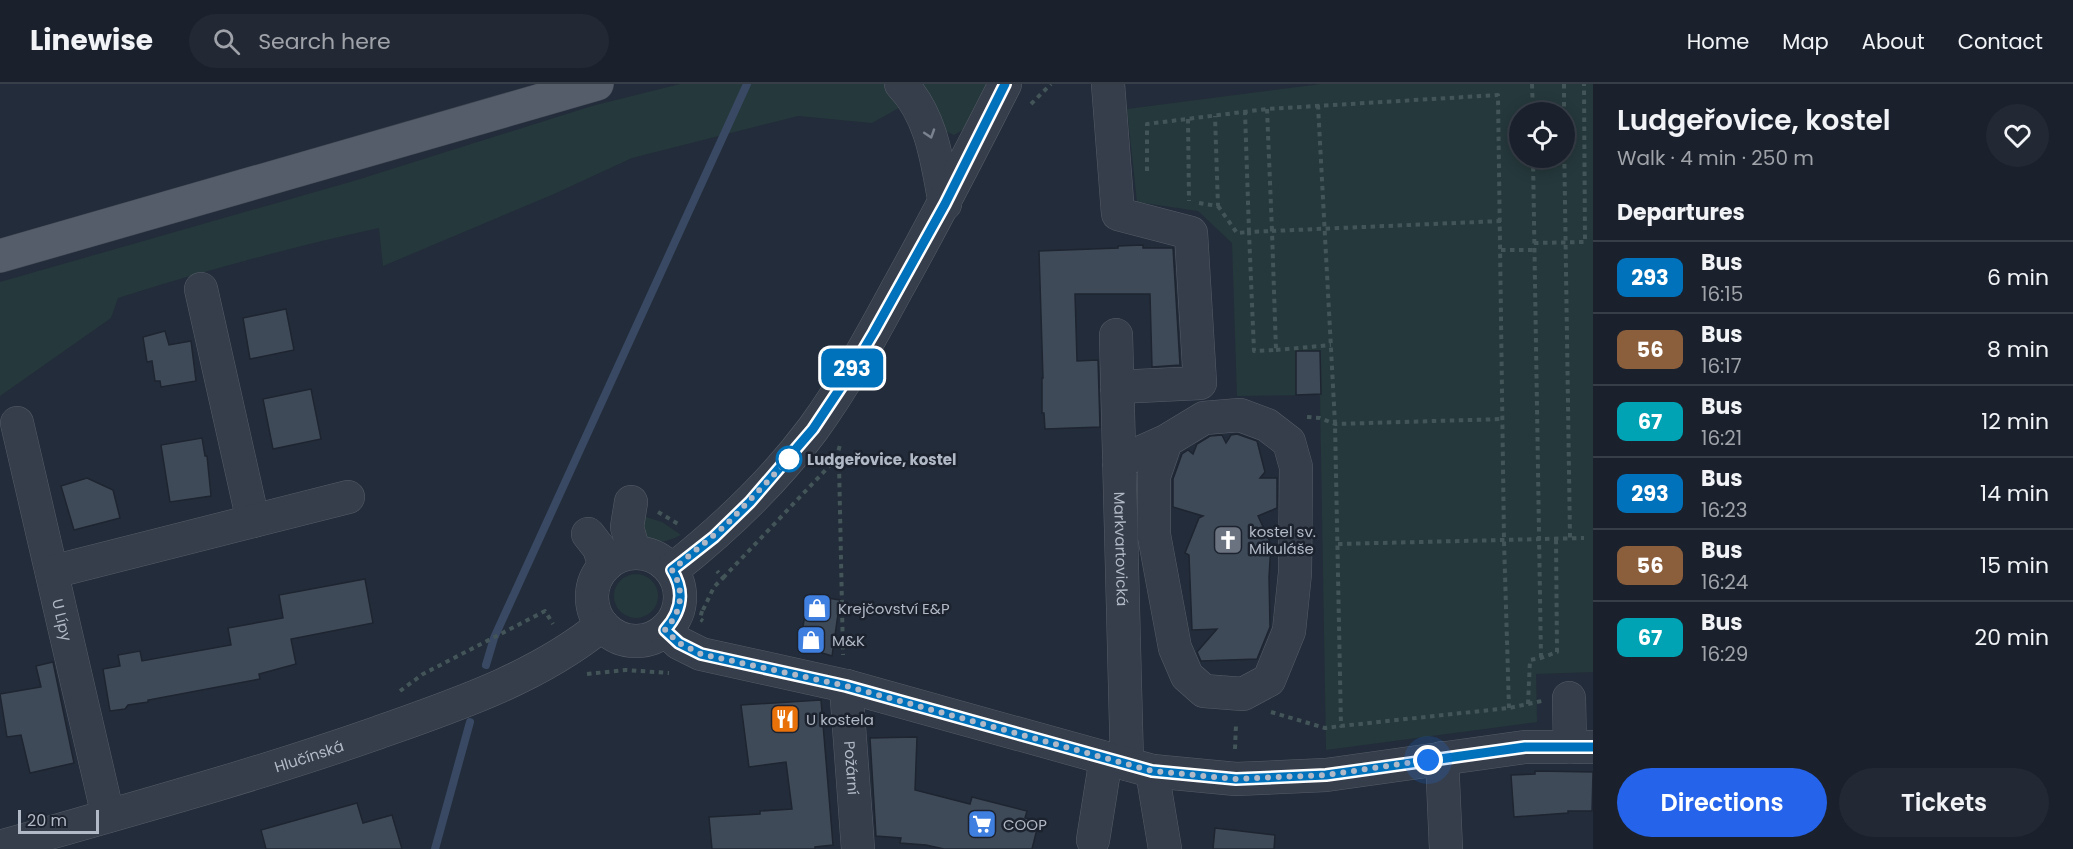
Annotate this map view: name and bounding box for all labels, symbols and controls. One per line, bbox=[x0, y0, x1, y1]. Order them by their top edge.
search box bbox=[189, 14, 609, 68]
text: Linewise bbox=[30, 21, 153, 60]
icon: search bbox=[210, 25, 243, 58]
text: Search here bbox=[258, 26, 391, 57]
text: Home bbox=[1687, 27, 1749, 56]
text: Map bbox=[1782, 27, 1829, 56]
text: About bbox=[1862, 27, 1925, 56]
text: Contact bbox=[1958, 27, 2043, 56]
text: Ludgeřovice, kostel bbox=[1617, 101, 1891, 140]
map controls bbox=[1509, 102, 1575, 168]
button: locate bbox=[1509, 102, 1575, 168]
button: heart bbox=[1986, 104, 2049, 167]
one-way arrow bbox=[923, 128, 935, 139]
text: Walk · 4 min · 250 m bbox=[1617, 144, 1814, 172]
text: Departures bbox=[1617, 197, 1745, 228]
text: Bus bbox=[1701, 247, 1743, 278]
text: 6 min bbox=[1987, 262, 2049, 293]
text: 293 bbox=[1631, 263, 1669, 292]
text: 16:15 bbox=[1701, 280, 1743, 308]
text: Bus bbox=[1701, 319, 1743, 350]
text: 8 min bbox=[1987, 334, 2049, 365]
text: 56 bbox=[1636, 335, 1664, 364]
line badge: 293 bbox=[818, 348, 886, 388]
text: 16:17 bbox=[1701, 352, 1742, 380]
text: 293 bbox=[833, 354, 871, 383]
text: Bus bbox=[1701, 391, 1743, 422]
text: 12 min bbox=[1981, 406, 2049, 437]
text: 67 bbox=[1638, 407, 1662, 436]
text: 16:21 bbox=[1701, 424, 1742, 452]
marker: Ludgeřovice, kostel bbox=[776, 446, 802, 472]
place label: Ludgeřovice, kostel bbox=[807, 449, 956, 470]
text: Bus bbox=[1701, 463, 1743, 494]
text: 14 min bbox=[1980, 478, 2049, 509]
text: 293 bbox=[1631, 479, 1669, 508]
street label: Markvartovická bbox=[1110, 491, 1133, 607]
text: 16:23 bbox=[1701, 496, 1748, 524]
place label: kostel sv. Mikuláše bbox=[1249, 521, 1316, 559]
church icon: kostel sv. Mikuláše bbox=[1212, 524, 1244, 556]
text: Bus bbox=[1701, 535, 1743, 566]
text: 15 min bbox=[1980, 550, 2049, 581]
text: 56 bbox=[1636, 551, 1664, 580]
text: 16:24 bbox=[1701, 568, 1748, 596]
shop icon: Krejčovství E&P bbox=[801, 592, 833, 624]
street label: U Lípy bbox=[47, 597, 78, 644]
place label: Krejčovství E&P bbox=[838, 598, 950, 619]
text: Bus bbox=[1701, 607, 1743, 638]
text: 20 min bbox=[1975, 622, 2049, 653]
text: 67 bbox=[1638, 623, 1662, 652]
shop icon: M&K bbox=[795, 624, 827, 656]
place label: M&K bbox=[832, 630, 865, 651]
text: 16:29 bbox=[1701, 640, 1748, 668]
restaurant icon: U kostela bbox=[769, 703, 801, 735]
place label: U kostela bbox=[806, 709, 874, 730]
street label: Hlučínská bbox=[271, 735, 346, 777]
street label: Požární bbox=[840, 740, 865, 796]
your location bbox=[1413, 745, 1443, 775]
button: Directions bbox=[1617, 768, 1827, 837]
button: Tickets bbox=[1839, 768, 2049, 837]
scale bar bbox=[18, 807, 99, 834]
supermarket icon: COOP bbox=[966, 808, 998, 840]
text: 20 m bbox=[27, 809, 67, 832]
place label: COOP bbox=[1003, 814, 1047, 835]

